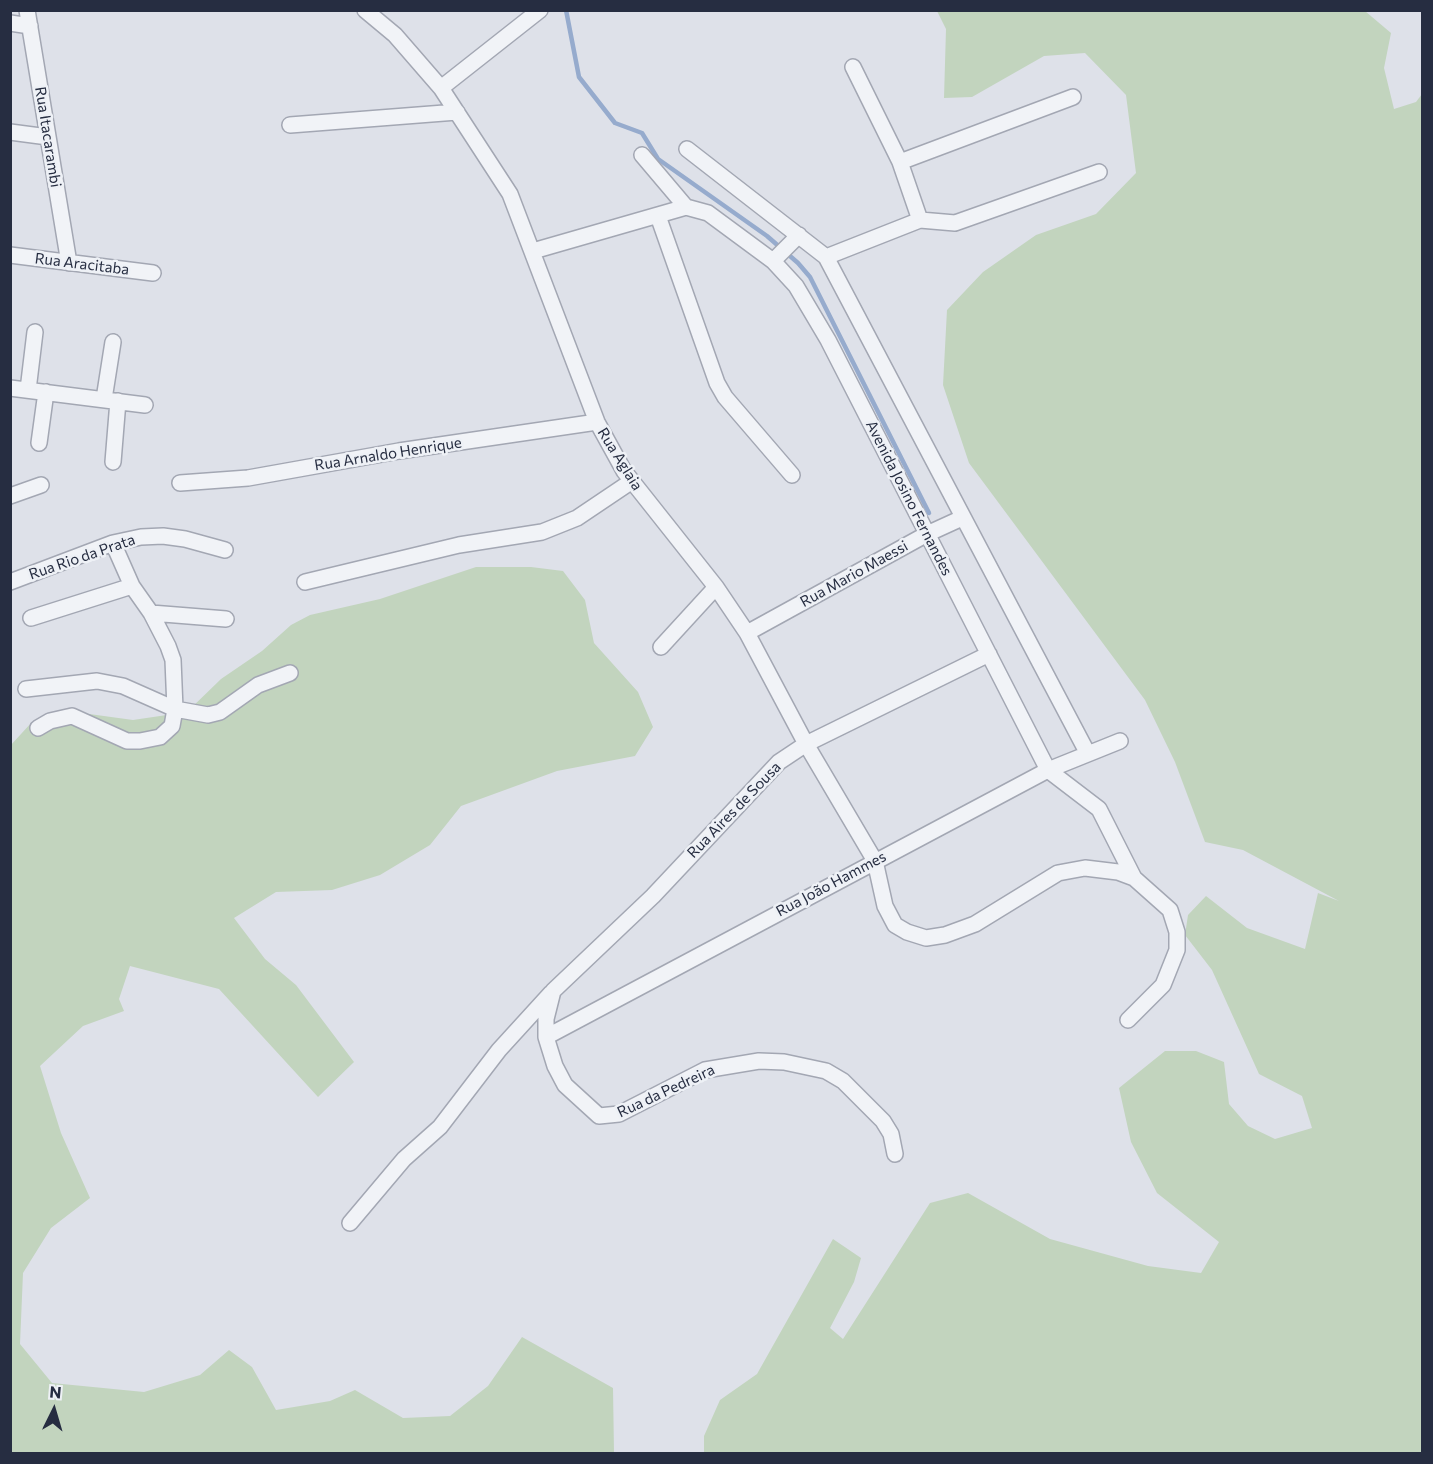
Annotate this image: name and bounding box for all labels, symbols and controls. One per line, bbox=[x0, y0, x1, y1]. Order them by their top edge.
street label: Rua Itacarambi bbox=[31, 85, 65, 189]
street label: Rua Aracitaba bbox=[34, 249, 130, 279]
street label: Avenida Josino Fernandes bbox=[862, 417, 956, 579]
street label: Rua Aglaia bbox=[594, 424, 646, 494]
street label: Rua Arnaldo Henrique bbox=[313, 433, 463, 475]
street label: Rua Rio da Prata bbox=[26, 530, 138, 584]
street label: Rua Mario Maessi bbox=[797, 537, 911, 611]
street label: Rua Aires de Sousa bbox=[683, 758, 785, 862]
street label: Rua João Hammes bbox=[773, 847, 889, 921]
street label: Rua da Pedreira bbox=[614, 1061, 718, 1121]
north arrow bbox=[24, 1380, 84, 1440]
text: N bbox=[49, 1382, 62, 1402]

